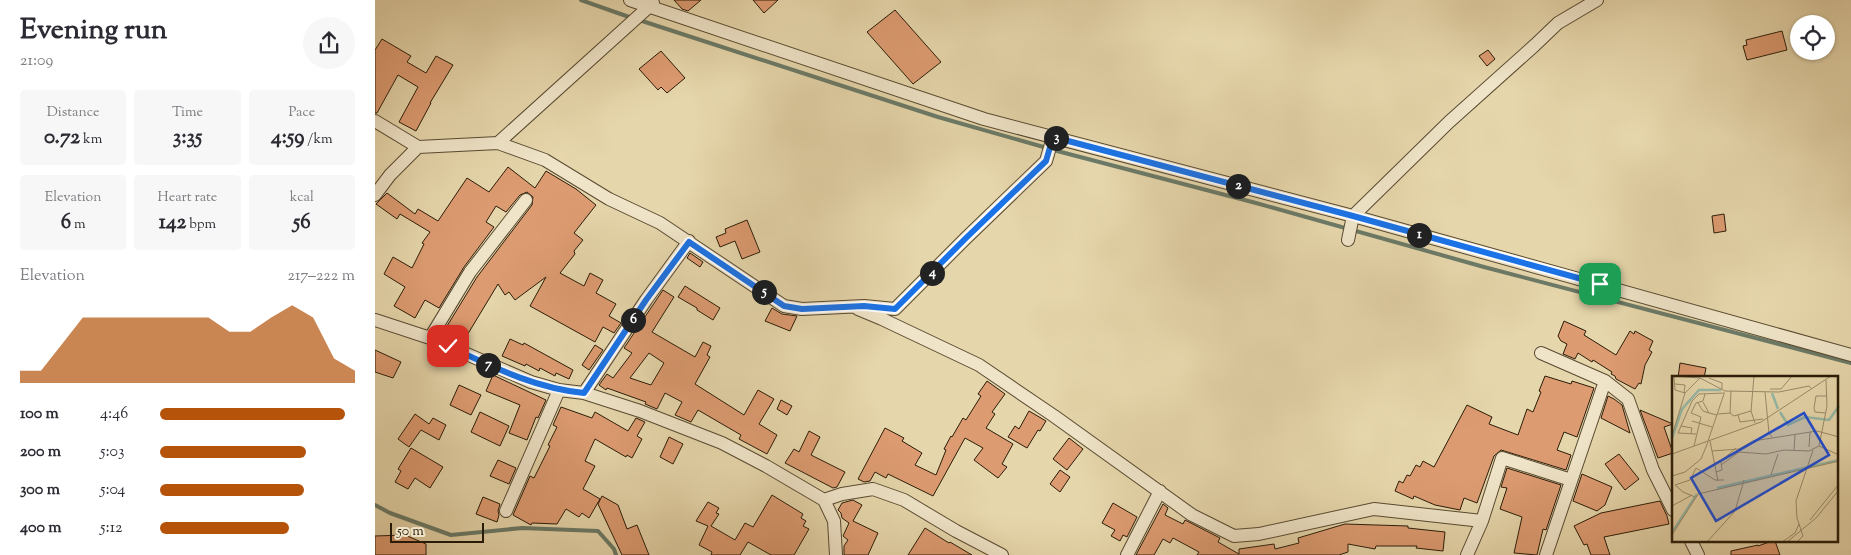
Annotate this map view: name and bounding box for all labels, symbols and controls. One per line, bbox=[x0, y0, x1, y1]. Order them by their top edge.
text: Evening run bbox=[20, 11, 167, 51]
map controls bbox=[1790, 15, 1835, 60]
button: locate bbox=[1790, 15, 1835, 60]
button: share bbox=[303, 17, 355, 69]
text: 21:09 bbox=[20, 50, 53, 73]
text: Distance bbox=[47, 103, 100, 123]
text: Time bbox=[172, 103, 203, 123]
text: Pace bbox=[288, 103, 315, 123]
text: 0.72 bbox=[44, 123, 80, 153]
text: 3:35 bbox=[173, 123, 202, 153]
text: 4:59 bbox=[271, 123, 304, 153]
pin: 3 bbox=[1043, 126, 1069, 150]
text: 3 bbox=[1054, 128, 1059, 148]
text: km bbox=[80, 130, 102, 150]
text: /km bbox=[304, 130, 333, 150]
pin: 2 bbox=[1225, 174, 1251, 198]
text: 2 bbox=[1235, 176, 1242, 196]
text: Elevation bbox=[45, 188, 102, 208]
text: Heart rate bbox=[158, 188, 217, 208]
text: kcal bbox=[290, 188, 314, 208]
text: 6 bbox=[61, 208, 71, 238]
text: 142 bbox=[159, 208, 186, 238]
text: 56 bbox=[293, 208, 311, 238]
text: m bbox=[71, 215, 86, 235]
text: bpm bbox=[186, 215, 216, 235]
pin: 1 bbox=[1407, 222, 1431, 248]
text: 1 bbox=[1417, 225, 1422, 245]
pin: 4 bbox=[919, 260, 945, 286]
text: 4 bbox=[929, 263, 936, 283]
pin bbox=[1579, 263, 1621, 305]
text: Elevation bbox=[20, 265, 85, 288]
text: 217–222 m bbox=[287, 265, 355, 288]
icon: arrive bbox=[1586, 270, 1614, 298]
pin: 5 bbox=[751, 280, 777, 304]
text: 5 bbox=[762, 282, 767, 302]
pin: 6 bbox=[621, 308, 645, 332]
text: 6 bbox=[630, 310, 637, 330]
pin bbox=[427, 325, 469, 367]
icon: check bbox=[434, 332, 462, 360]
pin: 7 bbox=[475, 352, 501, 378]
text: 7 bbox=[485, 355, 492, 375]
inset map bbox=[1672, 376, 1839, 542]
text: 100 m bbox=[20, 403, 59, 426]
text: 4:46 bbox=[100, 403, 128, 426]
text: 200 m bbox=[20, 441, 61, 464]
text: 5:03 bbox=[100, 441, 124, 464]
text: 300 m bbox=[20, 479, 60, 502]
text: 5:04 bbox=[100, 479, 125, 502]
text: 400 m bbox=[20, 517, 62, 540]
text: 5:12 bbox=[100, 517, 123, 540]
scale bar bbox=[390, 520, 484, 543]
text: 50 m bbox=[397, 522, 424, 542]

